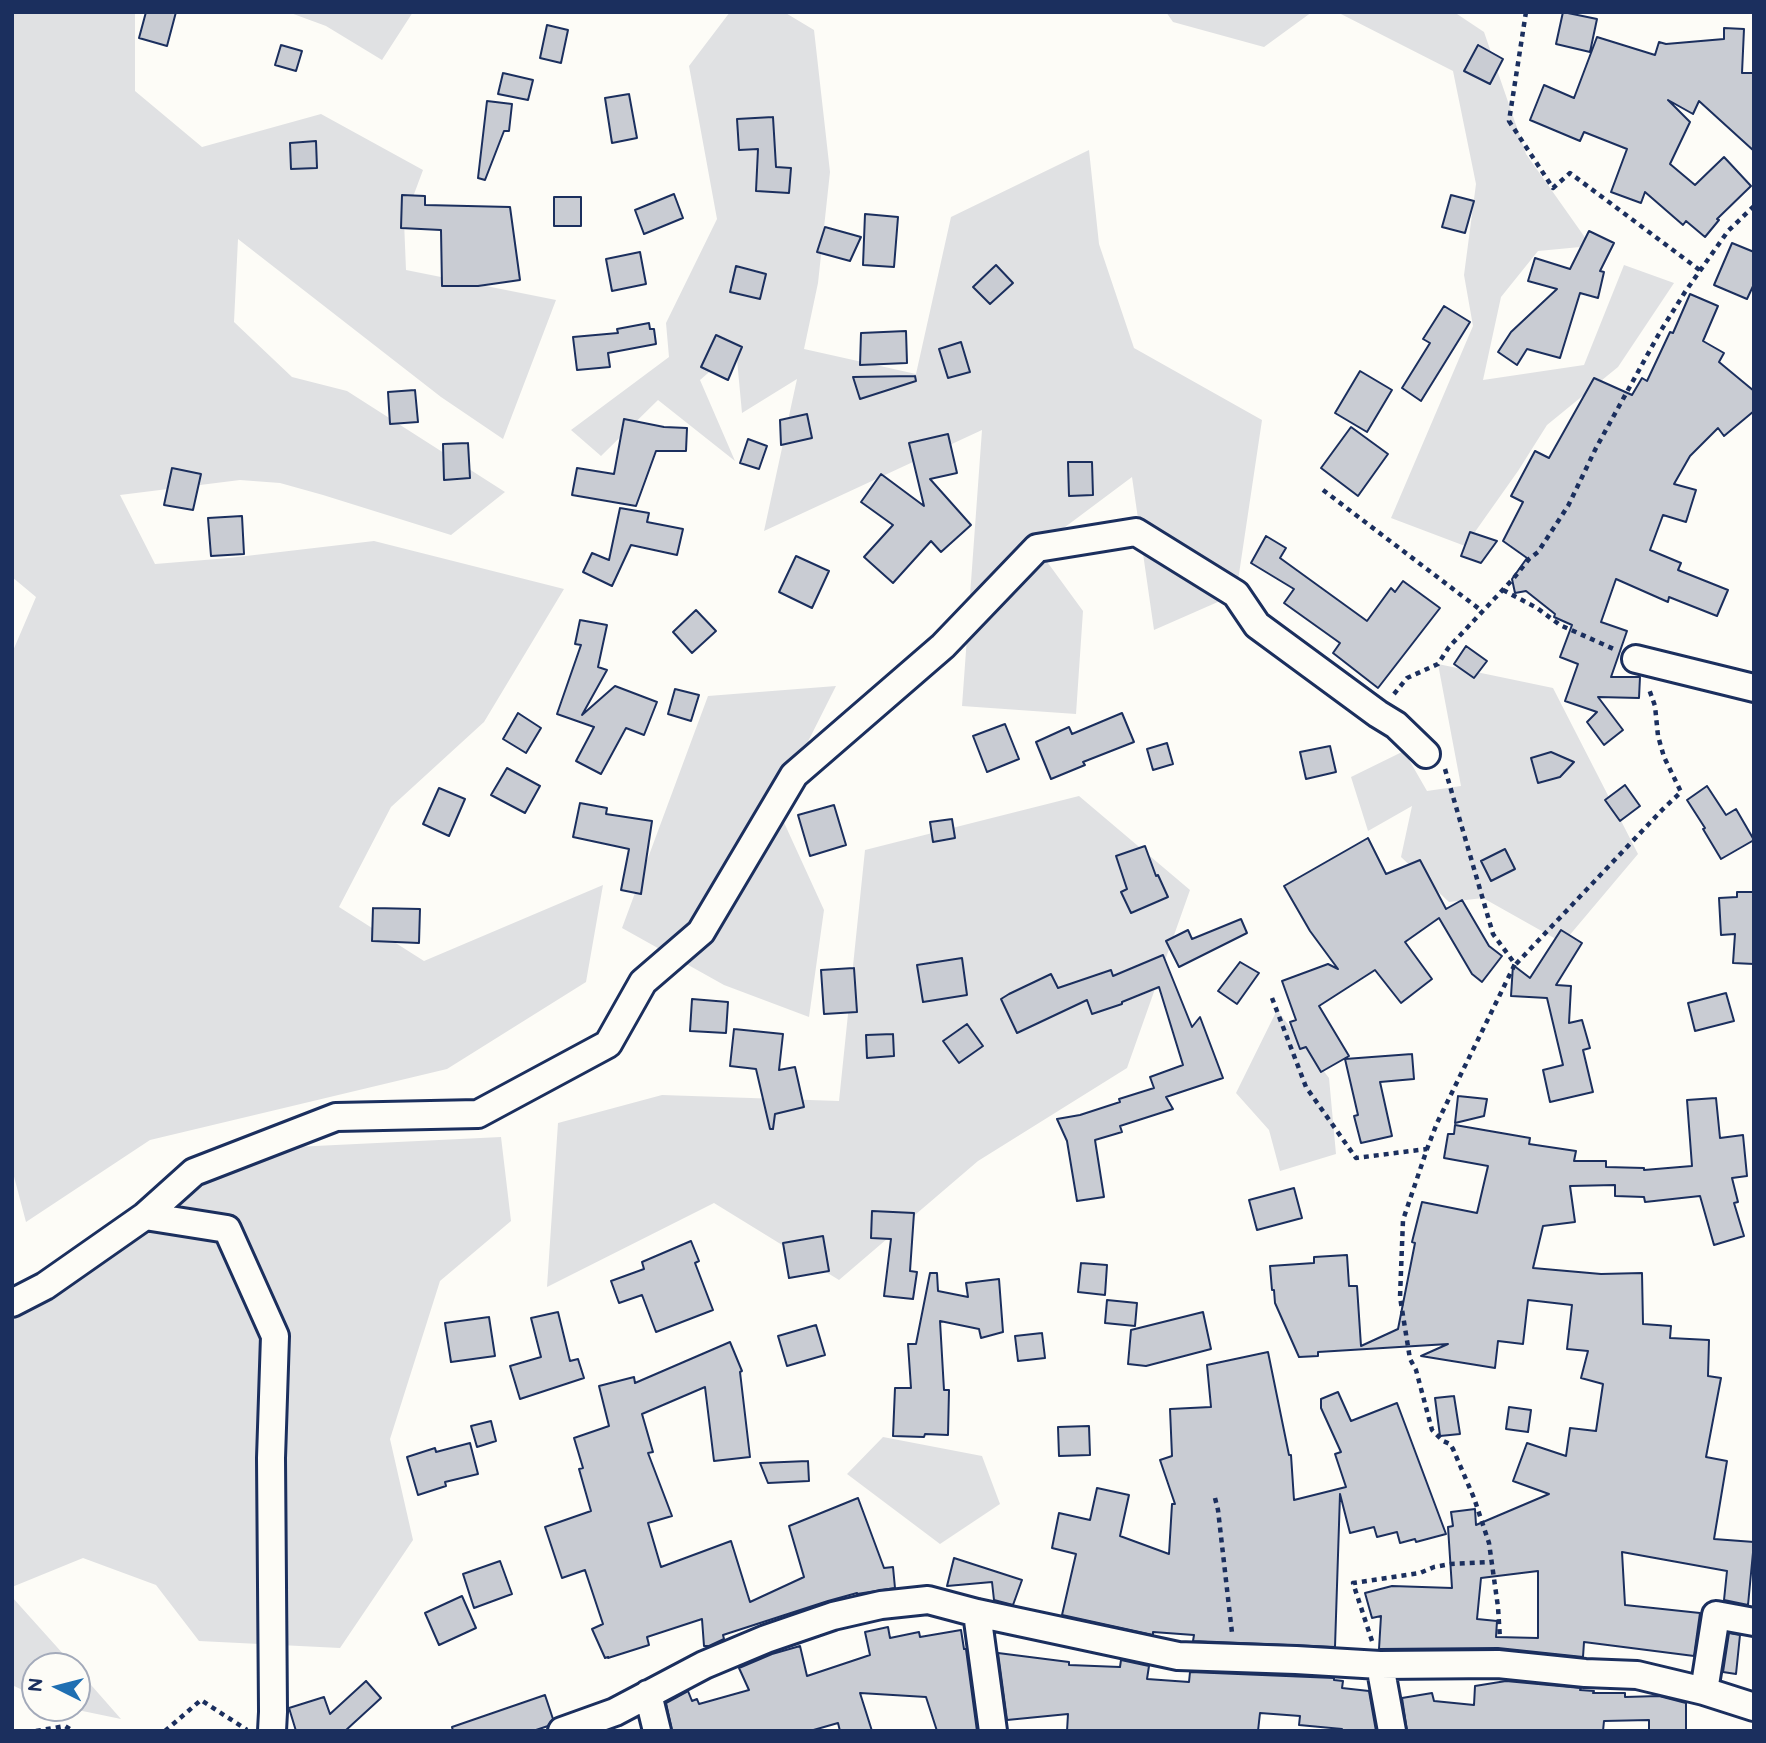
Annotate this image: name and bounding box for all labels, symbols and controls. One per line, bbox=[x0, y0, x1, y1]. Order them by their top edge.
north arrow bbox=[21, 1652, 91, 1722]
text: N bbox=[24, 1677, 49, 1693]

